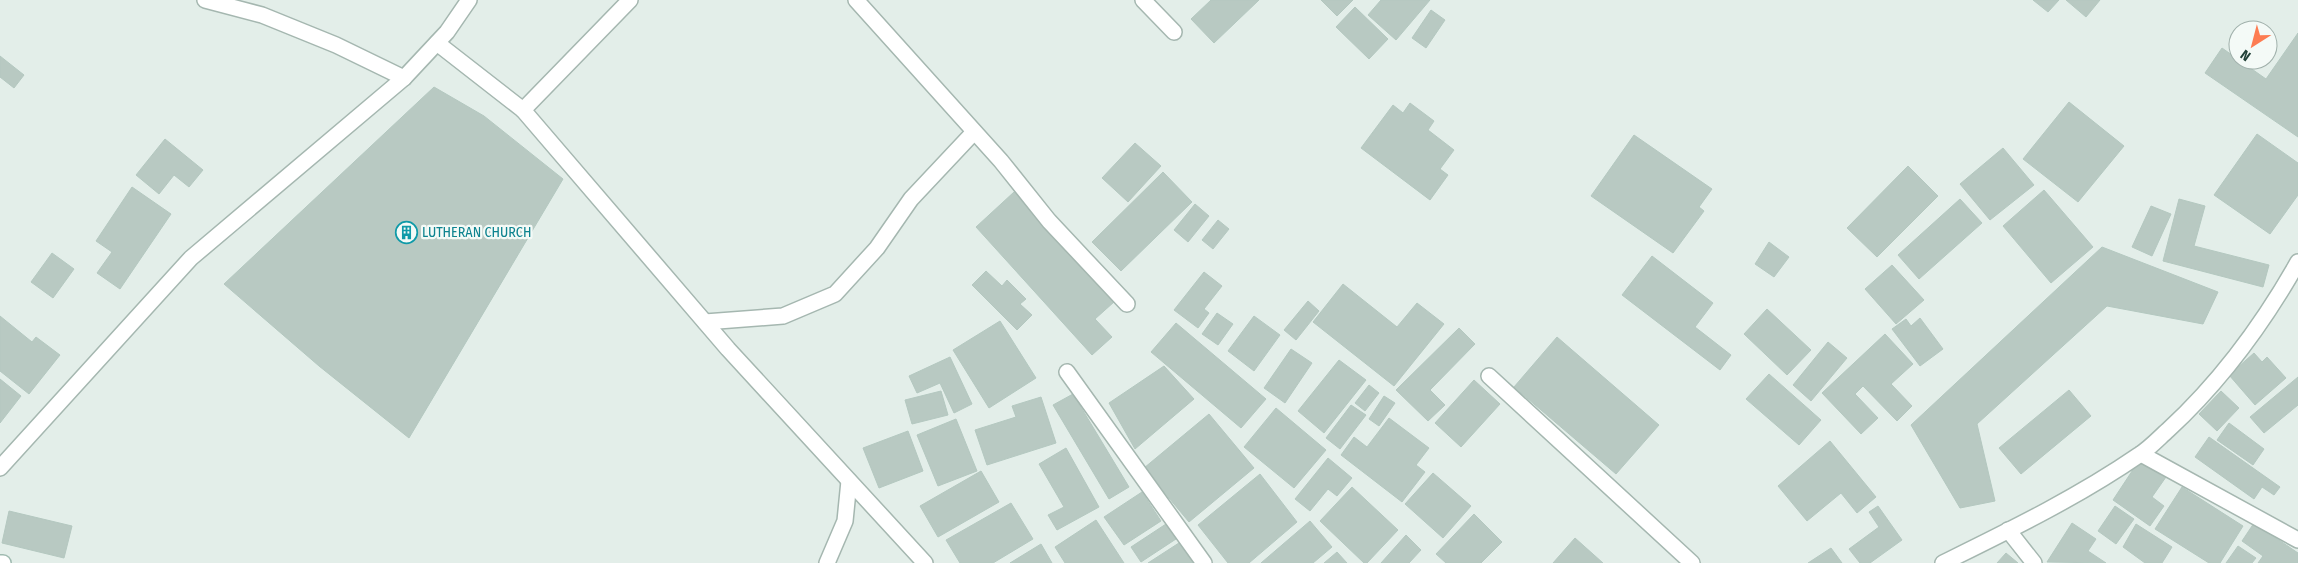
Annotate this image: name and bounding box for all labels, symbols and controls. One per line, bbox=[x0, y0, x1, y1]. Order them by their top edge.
north arrow bbox=[2228, 20, 2278, 70]
text: N bbox=[2237, 46, 2254, 64]
building icon: LUTHERAN CHURCH bbox=[394, 220, 418, 244]
place label: LUTHERAN CHURCH bbox=[422, 224, 531, 241]

